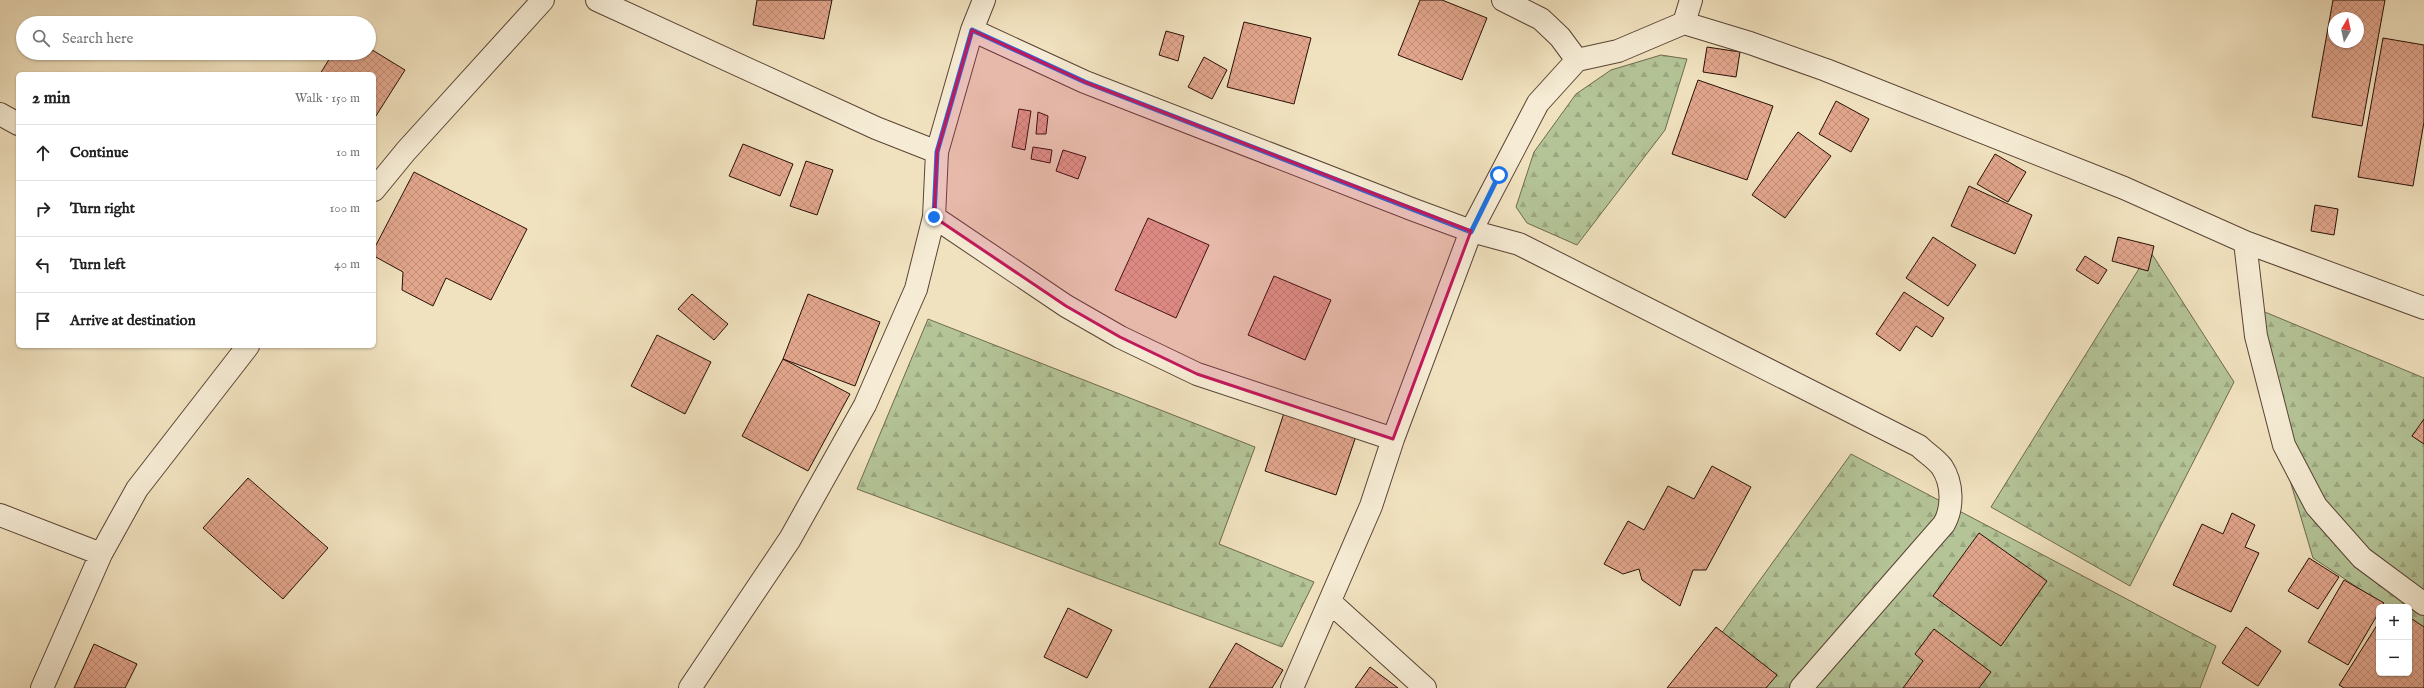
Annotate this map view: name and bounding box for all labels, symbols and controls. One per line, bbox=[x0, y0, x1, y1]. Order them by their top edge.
north arrow bbox=[2328, 12, 2364, 48]
search box bbox=[16, 16, 376, 60]
icon: search bbox=[30, 27, 52, 49]
text: Search here bbox=[62, 29, 133, 48]
text: 2 min bbox=[32, 88, 70, 109]
text: Walk · 150 m bbox=[295, 90, 360, 107]
icon: ahead bbox=[32, 142, 54, 164]
text: Continue bbox=[70, 143, 128, 162]
text: 10 m bbox=[336, 144, 360, 161]
route start bbox=[1490, 166, 1508, 184]
icon: right bbox=[32, 198, 54, 220]
text: Turn right bbox=[70, 199, 135, 218]
text: 100 m bbox=[330, 200, 360, 217]
route end bbox=[925, 208, 943, 226]
icon: left bbox=[32, 254, 54, 276]
text: Turn left bbox=[70, 255, 126, 274]
text: 40 m bbox=[334, 256, 360, 273]
icon: arrive bbox=[32, 310, 54, 332]
text: Arrive at destination bbox=[70, 311, 196, 330]
map controls bbox=[2376, 604, 2412, 676]
button: + bbox=[2376, 604, 2412, 640]
button: − bbox=[2376, 640, 2412, 676]

